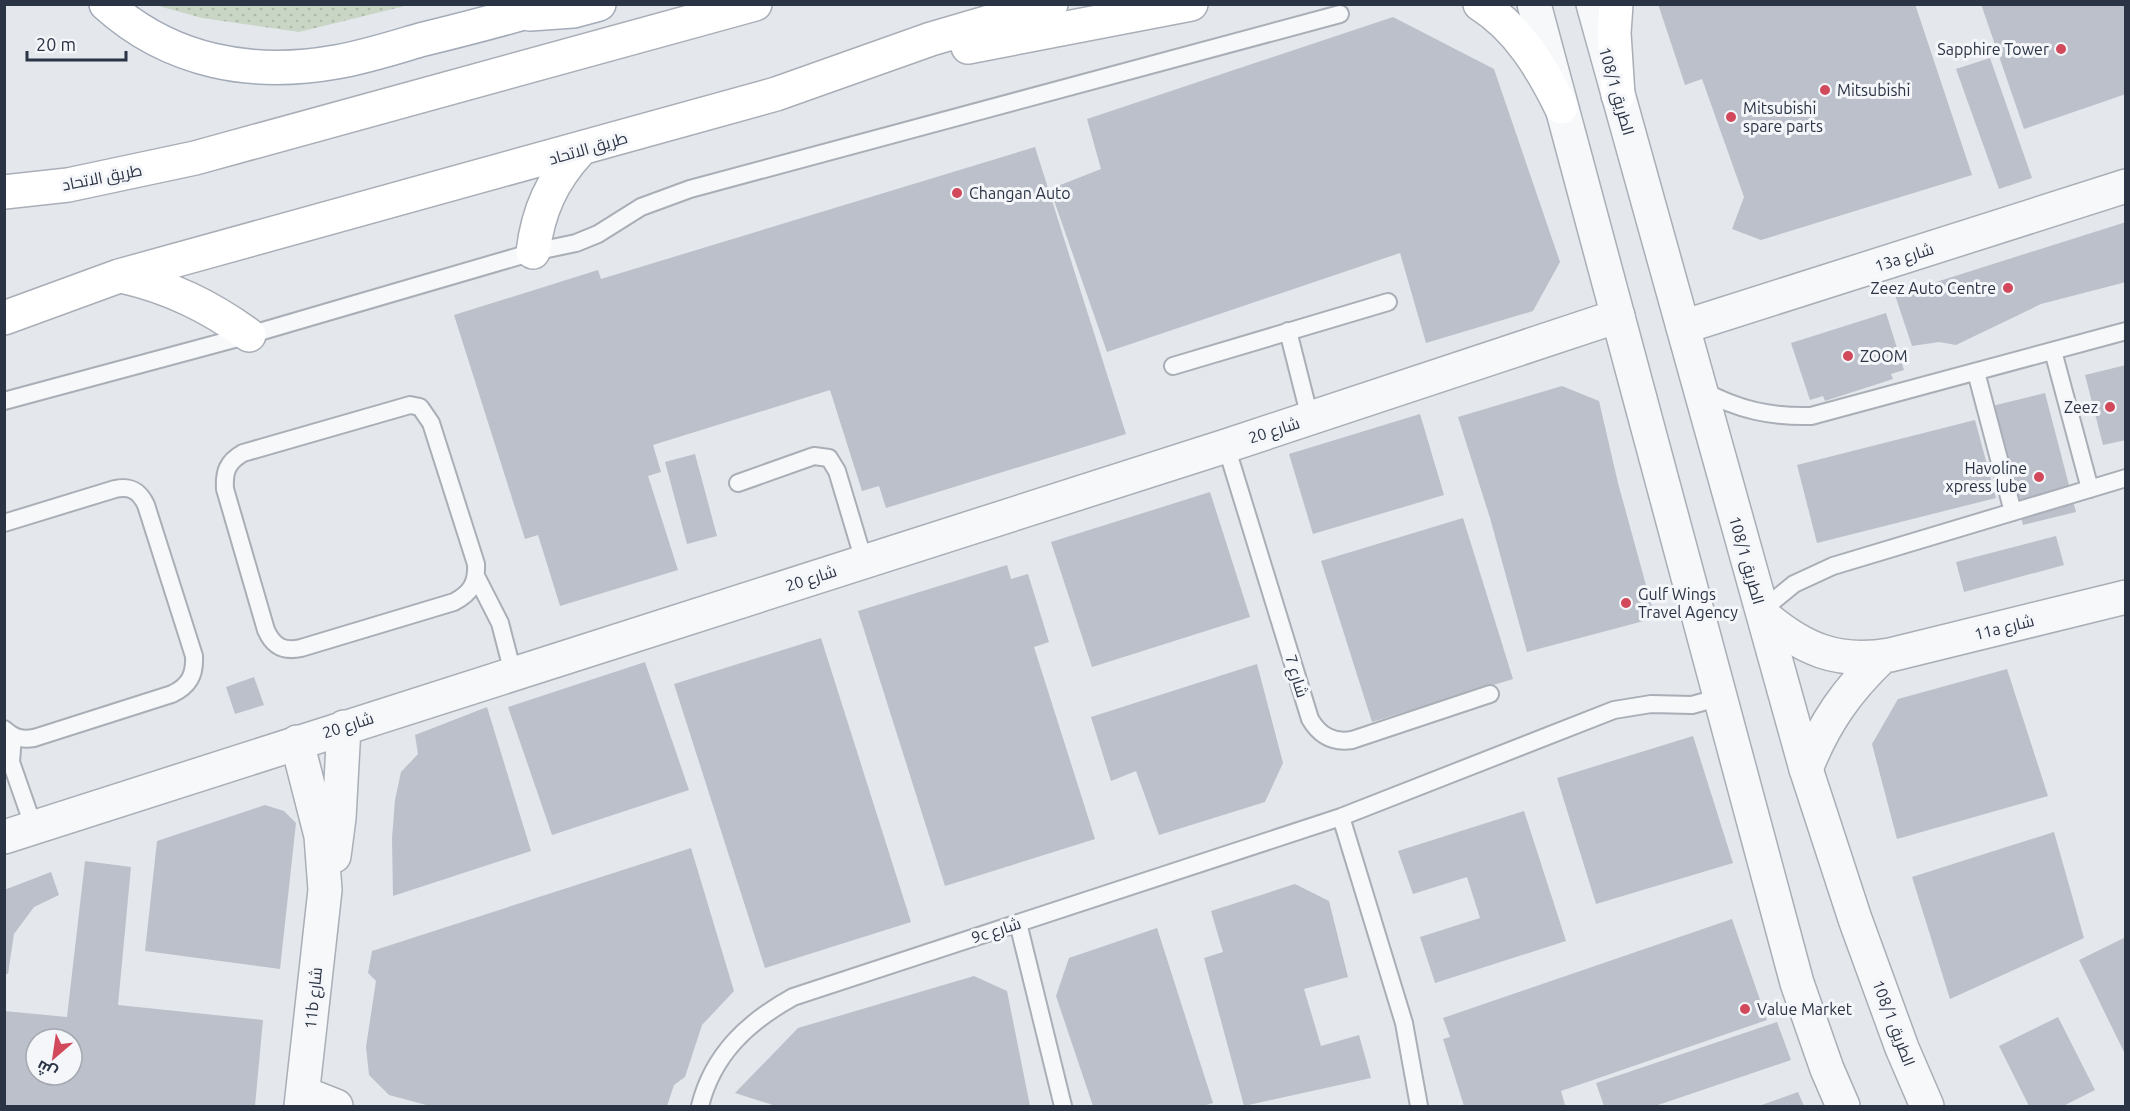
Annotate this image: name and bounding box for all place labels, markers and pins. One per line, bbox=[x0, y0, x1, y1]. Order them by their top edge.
place label: Sapphire Tower bbox=[1937, 40, 2049, 58]
marker: Sapphire Tower bbox=[2054, 42, 2068, 56]
place label: Mitsubishi bbox=[1837, 81, 1910, 99]
marker: Mitsubishi bbox=[1818, 83, 1832, 97]
place label: Mitsubishi spare parts bbox=[1743, 99, 1823, 135]
marker: Mitsubishi spare parts bbox=[1724, 110, 1738, 124]
place label: Changan Auto bbox=[969, 184, 1071, 202]
marker: Changan Auto bbox=[950, 186, 964, 200]
place label: Zeez Auto Centre bbox=[1871, 279, 1996, 297]
marker: Zeez Auto Centre bbox=[2001, 281, 2015, 295]
place label: ZOOM bbox=[1860, 347, 1908, 365]
marker: ZOOM bbox=[1841, 349, 1855, 363]
place label: Zeez bbox=[2064, 398, 2098, 416]
marker: Zeez bbox=[2103, 400, 2117, 414]
place label: Havoline xpress lube bbox=[1946, 459, 2027, 495]
marker: Havoline xpress lube bbox=[2032, 470, 2046, 484]
place label: Gulf Wings Travel Agency bbox=[1638, 585, 1738, 621]
marker: Gulf Wings Travel Agency bbox=[1619, 596, 1633, 610]
place label: Value Market bbox=[1757, 1000, 1853, 1018]
marker: Value Market bbox=[1738, 1002, 1752, 1016]

